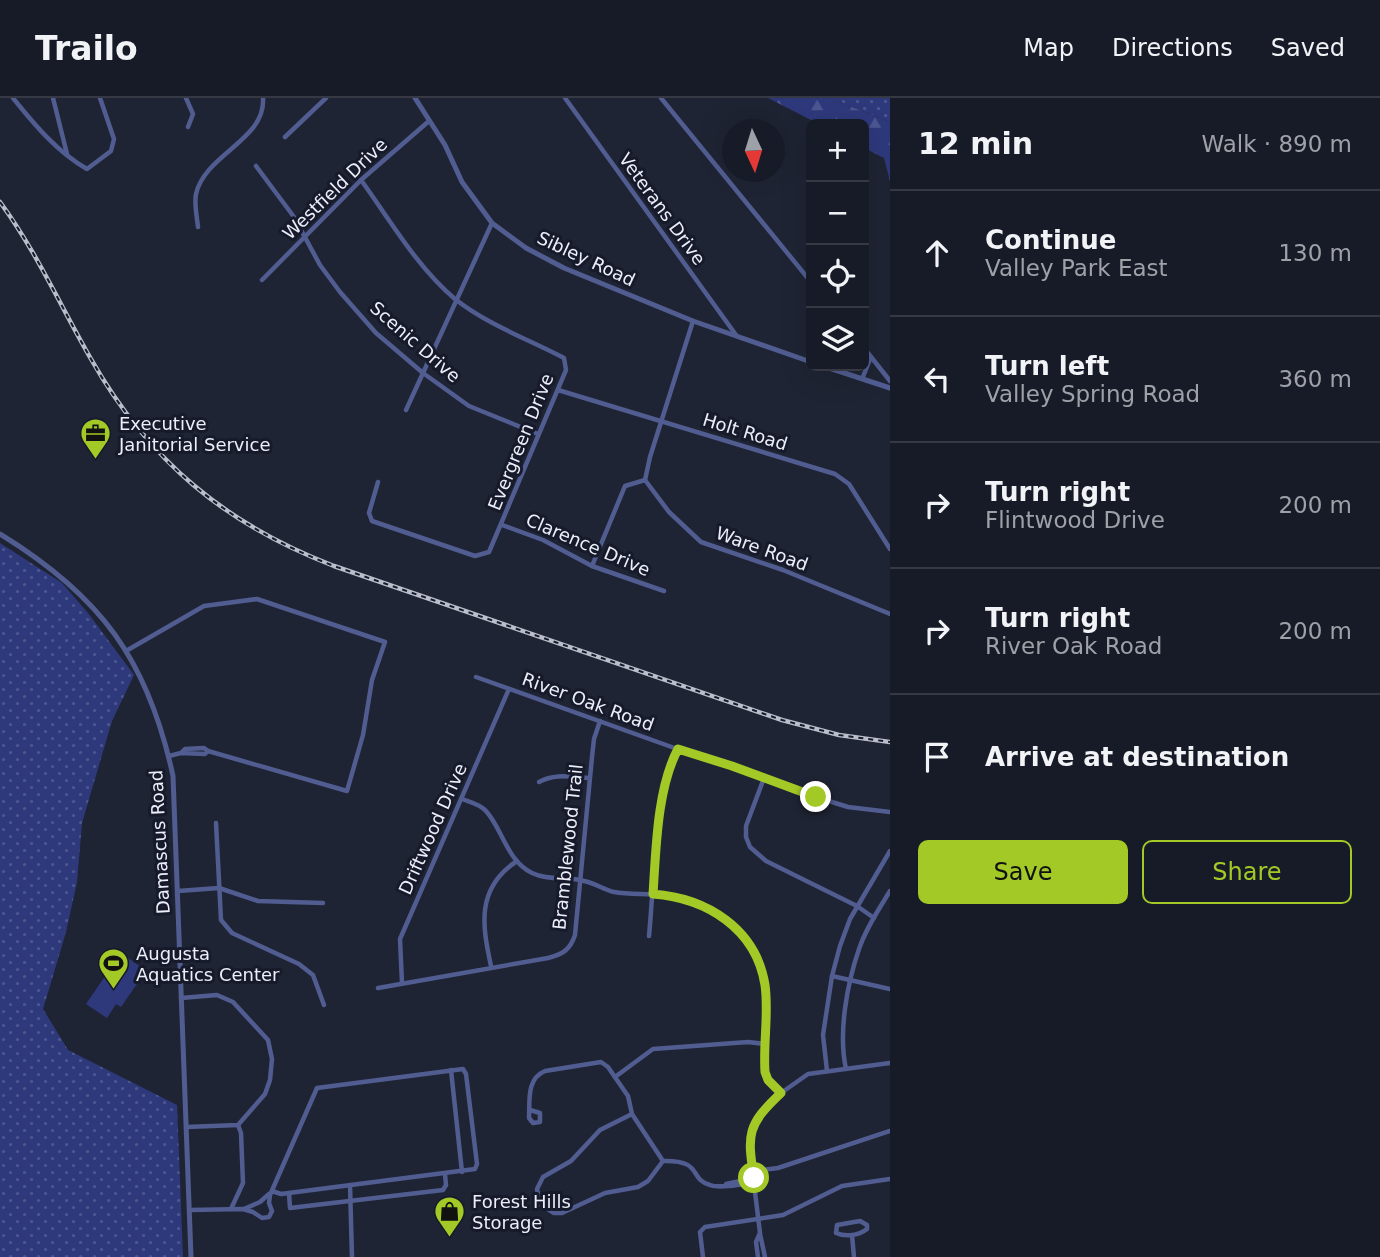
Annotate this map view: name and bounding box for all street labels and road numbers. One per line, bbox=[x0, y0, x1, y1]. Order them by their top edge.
street label: Westfield Drive bbox=[278, 134, 391, 244]
street label: Veterans Drive bbox=[615, 149, 710, 269]
street label: Sibley Road bbox=[534, 227, 638, 290]
street label: Scenic Drive bbox=[366, 297, 465, 386]
street label: Evergreen Drive bbox=[483, 370, 558, 513]
street label: Holt Road bbox=[700, 409, 790, 454]
street label: Clarence Drive bbox=[523, 509, 653, 580]
street label: Ware Road bbox=[713, 522, 811, 575]
street label: River Oak Road bbox=[519, 668, 657, 735]
street label: Driftwood Drive bbox=[394, 760, 471, 898]
street label: Bramblewood Trail bbox=[548, 763, 587, 931]
street label: Damascus Road bbox=[145, 769, 174, 915]

